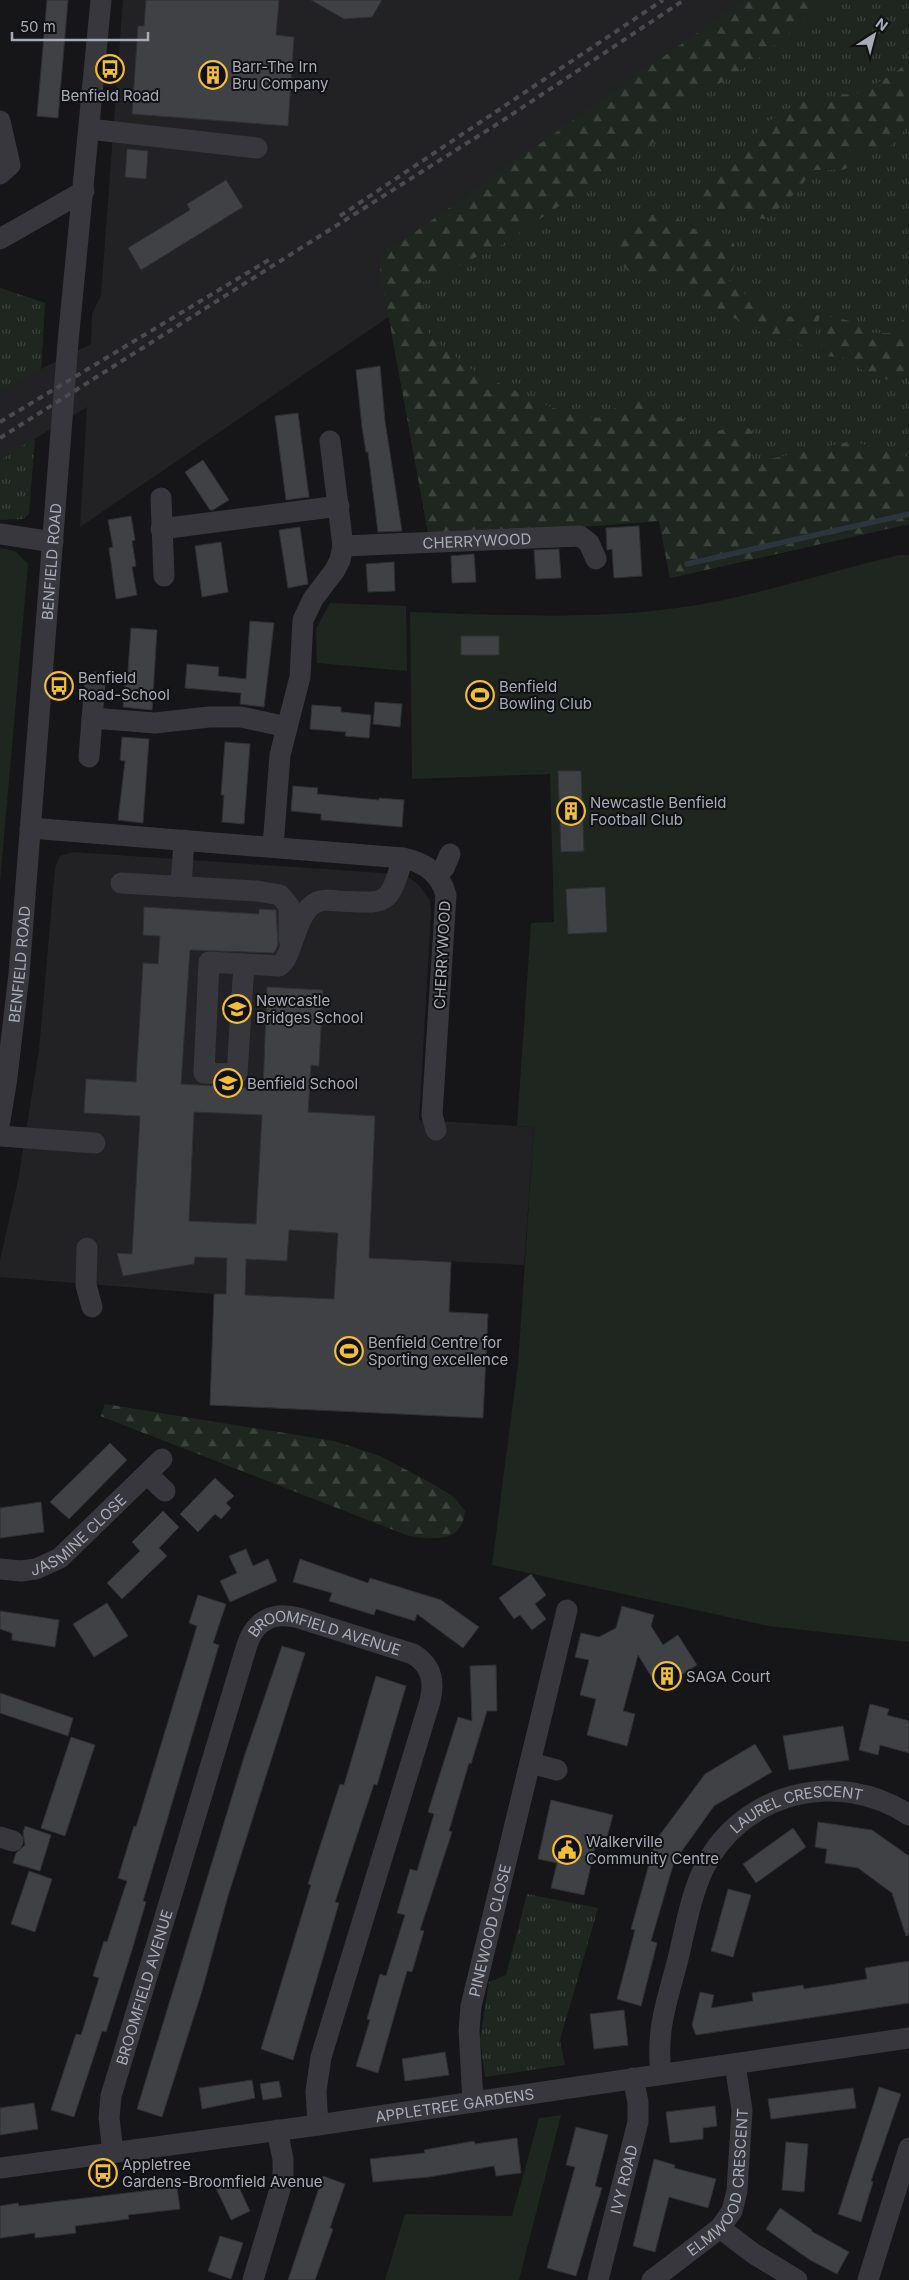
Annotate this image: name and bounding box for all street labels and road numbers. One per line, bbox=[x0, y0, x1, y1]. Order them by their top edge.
street label: BENFIELD ROAD bbox=[37, 502, 65, 621]
street label: CHERRYWOOD bbox=[422, 529, 532, 552]
street label: CHERRYWOOD bbox=[430, 900, 454, 1010]
street label: BENFIELD ROAD bbox=[4, 905, 34, 1024]
street label: JASMINE CLOSE bbox=[30, 1490, 130, 1579]
street label: BROOMFIELD AVENUE bbox=[243, 1606, 403, 1659]
street label: LAUREL CRESCENT bbox=[726, 1781, 865, 1837]
street label: PINEWOOD CLOSE bbox=[464, 1862, 515, 1999]
street label: BROOMFIELD AVENUE bbox=[111, 1907, 176, 2067]
street label: APPLETREE GARDENS bbox=[374, 2084, 535, 2126]
street label: ELMWOOD CRESCENT bbox=[683, 2108, 752, 2260]
street label: IVY ROAD bbox=[606, 2143, 641, 2216]

